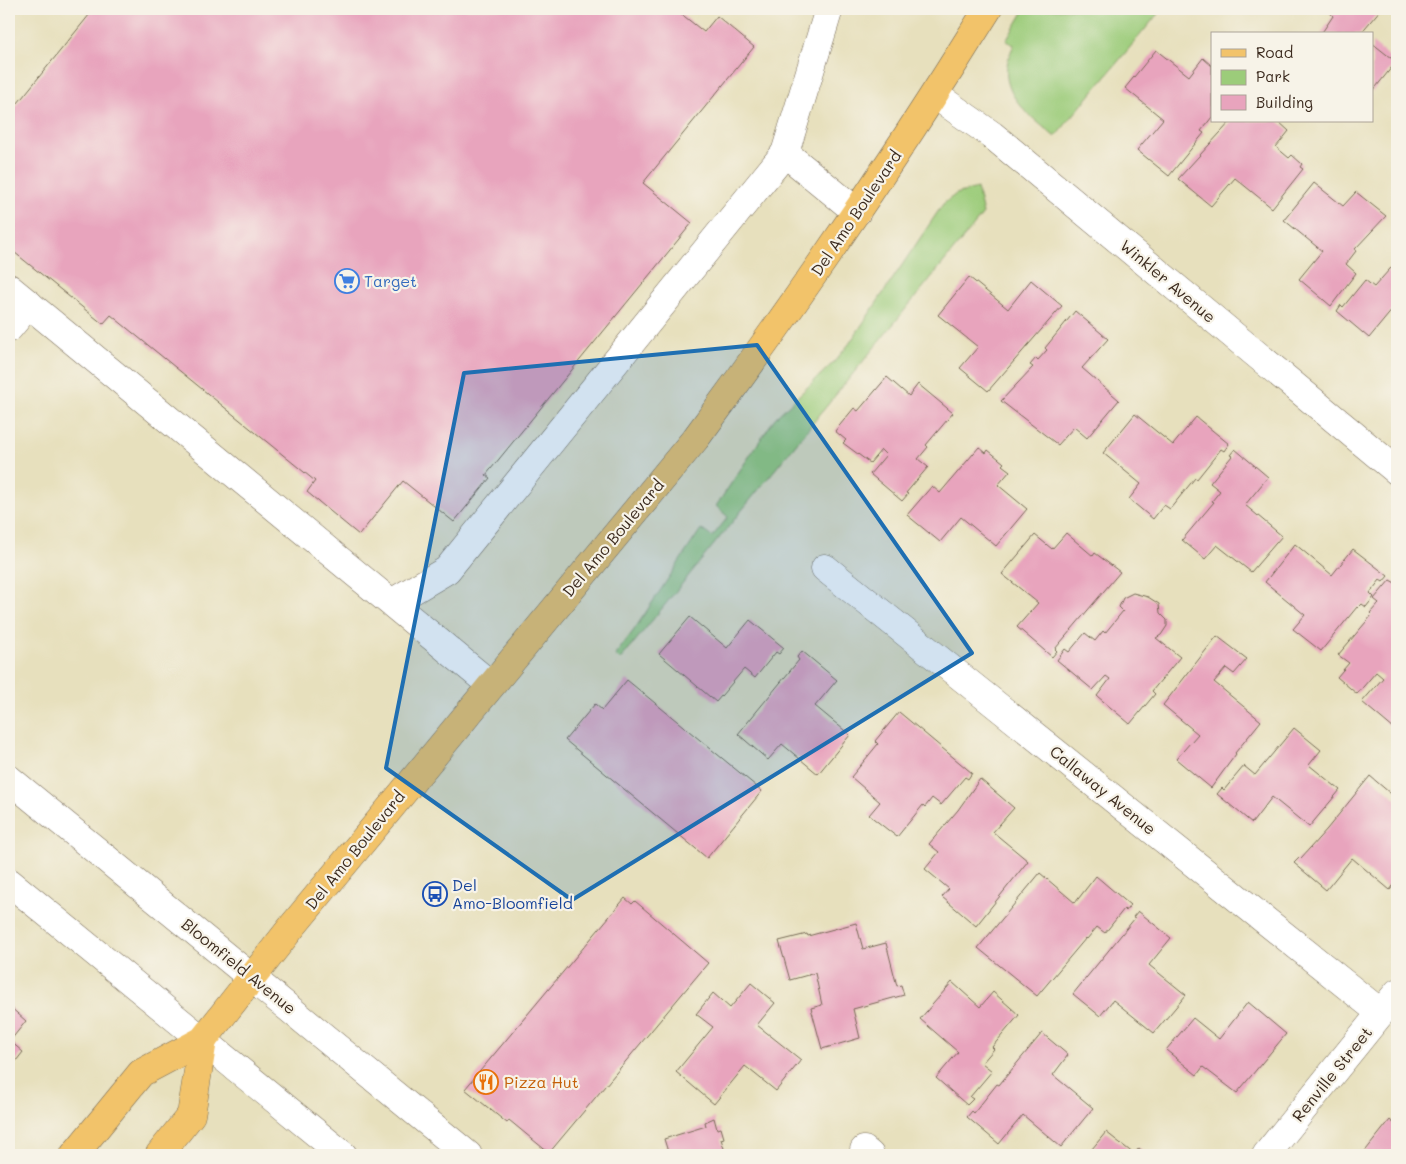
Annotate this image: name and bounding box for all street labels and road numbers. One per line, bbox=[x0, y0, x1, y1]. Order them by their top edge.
street label: Del Amo Boulevard bbox=[806, 146, 905, 280]
street label: Winkler Avenue bbox=[1116, 234, 1221, 327]
street label: Del Amo Boulevard bbox=[557, 475, 668, 601]
street label: Callaway Avenue bbox=[1046, 740, 1161, 839]
street label: Del Amo Boulevard bbox=[300, 786, 409, 913]
street label: Bloomfield Avenue bbox=[178, 913, 301, 1018]
street label: Renville Street bbox=[1287, 1022, 1376, 1126]

